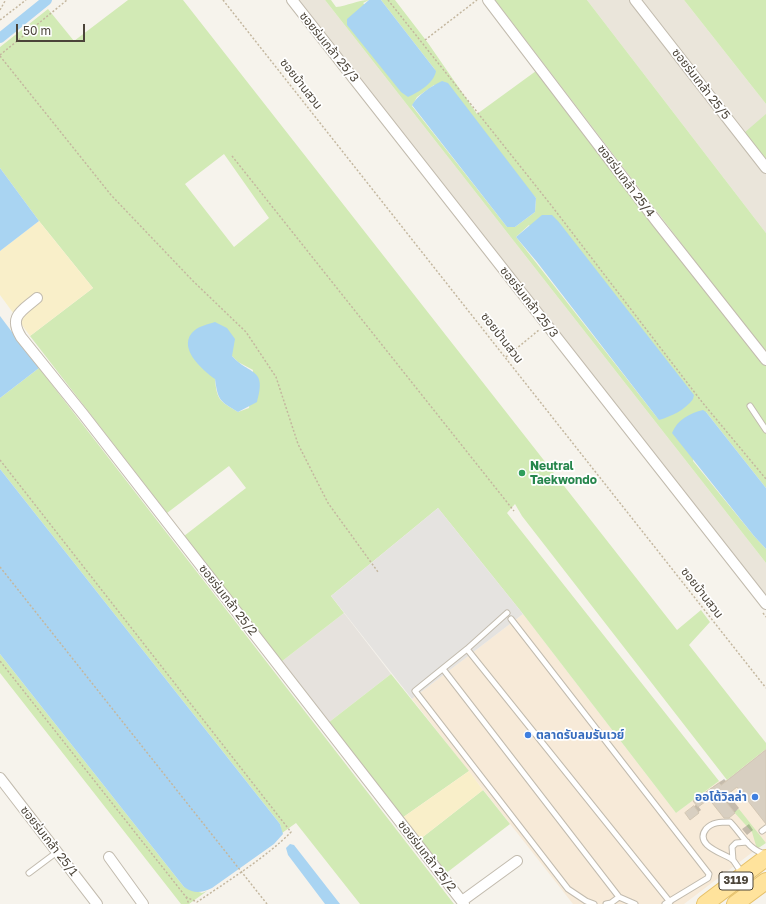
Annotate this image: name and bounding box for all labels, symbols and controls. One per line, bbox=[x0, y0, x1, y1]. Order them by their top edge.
street label: ซอยร่มเกล้า 25/3 bbox=[296, 9, 362, 85]
scale bar bbox=[18, 16, 87, 42]
text: 50 m bbox=[23, 23, 51, 38]
street label: ซอยร่มเกล้า 25/5 bbox=[669, 46, 733, 122]
street label: ซอยบ้านสวน bbox=[277, 56, 325, 112]
street label: ซอยร่มเกล้า 25/4 bbox=[594, 142, 658, 220]
street label: ซอยร่มเกล้า 25/3 bbox=[497, 264, 561, 340]
street label: ซอยบ้านสวน bbox=[478, 310, 526, 366]
place label: Neutral Taekwondo bbox=[530, 459, 597, 487]
marker: Neutral Taekwondo bbox=[517, 468, 527, 478]
street label: ซอยร่มเกล้า 25/2 bbox=[196, 562, 260, 638]
street label: ซอยบ้านสวน bbox=[678, 565, 726, 621]
place label: ตลาดรับลมรันเวย์ bbox=[536, 728, 624, 742]
marker: ตลาดรับลมรันเวย์ bbox=[523, 730, 533, 740]
place label: ออโต้วิลล่า bbox=[695, 790, 747, 804]
marker: ออโต้วิลล่า bbox=[750, 792, 760, 802]
street label: ซอยร่มเกล้า 25/1 bbox=[17, 803, 81, 879]
street label: ซอยร่มเกล้า 25/2 bbox=[395, 818, 459, 894]
road number: 3119 bbox=[719, 872, 753, 890]

